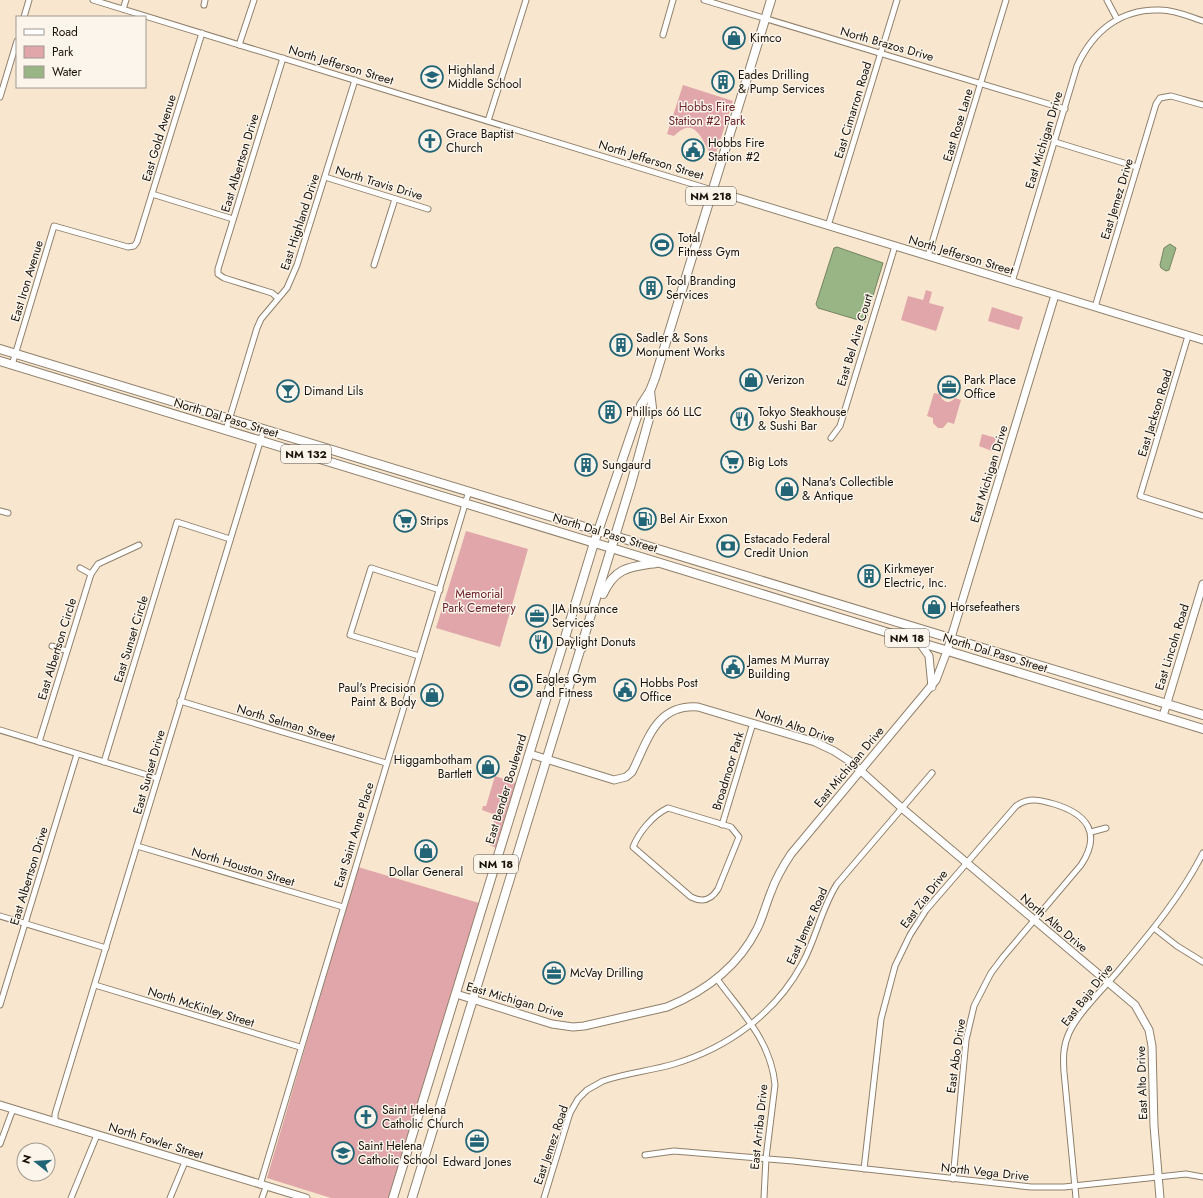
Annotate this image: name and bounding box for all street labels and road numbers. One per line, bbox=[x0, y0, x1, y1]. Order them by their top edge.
street label: North Brazos Drive bbox=[838, 22, 936, 66]
street label: North Jefferson Street bbox=[286, 40, 396, 90]
street label: East Cimarron Road bbox=[830, 59, 876, 161]
street label: East Rose Lane bbox=[938, 86, 978, 164]
street label: East Michigan Drive bbox=[1021, 89, 1067, 191]
street label: East Gold Avenue bbox=[137, 92, 181, 184]
street label: East Albertson Drive bbox=[216, 111, 264, 215]
street label: North Jefferson Street bbox=[596, 135, 706, 185]
street label: East Jemez Drive bbox=[1096, 156, 1138, 242]
street label: North Travis Drive bbox=[333, 161, 425, 205]
street label: East Highland Drive bbox=[276, 171, 324, 273]
road number: NM 218 bbox=[686, 187, 736, 205]
street label: North Jefferson Street bbox=[906, 230, 1016, 280]
street label: East Iron Avenue bbox=[6, 238, 48, 324]
street label: East Bel Aire Court bbox=[832, 291, 878, 388]
street label: East Jackson Road bbox=[1133, 367, 1177, 459]
street label: North Dal Paso Street bbox=[171, 394, 281, 443]
street label: East Michigan Drive bbox=[966, 423, 1012, 525]
road number: NM 132 bbox=[281, 445, 331, 463]
street label: North Dal Paso Street bbox=[550, 509, 660, 558]
street label: East Sunset Circle bbox=[109, 593, 153, 685]
street label: East Albertson Circle bbox=[33, 596, 81, 702]
street label: East Lincoln Road bbox=[1150, 602, 1194, 692]
road number: NM 18 bbox=[885, 629, 929, 647]
street label: North Dal Paso Street bbox=[940, 629, 1050, 678]
street label: North Selman Street bbox=[235, 699, 337, 747]
street label: North Alto Drive bbox=[753, 704, 837, 748]
street label: East Michigan Drive bbox=[810, 723, 888, 811]
street label: East Sunset Drive bbox=[128, 728, 170, 816]
street label: Broadmoor Park bbox=[707, 729, 749, 813]
street label: East Bender Boulevard bbox=[481, 732, 531, 846]
street label: East Saint Anne Place bbox=[329, 780, 379, 890]
street label: East Albertson Drive bbox=[5, 824, 53, 928]
street label: North Houston Street bbox=[189, 843, 297, 891]
road number: NM 18 bbox=[474, 855, 518, 873]
street label: East Zia Drive bbox=[896, 866, 952, 932]
street label: East Jemez Road bbox=[782, 884, 832, 968]
street label: North Alto Drive bbox=[1016, 889, 1092, 957]
street label: East Baja Drive bbox=[1057, 960, 1117, 1030]
street label: East Michigan Drive bbox=[464, 977, 566, 1023]
street label: North McKinley Street bbox=[145, 982, 257, 1032]
street label: East Abo Drive bbox=[942, 1017, 970, 1095]
street label: East Alto Drive bbox=[1132, 1046, 1152, 1120]
street label: East Arriba Drive bbox=[746, 1083, 772, 1171]
street label: East Jemez Road bbox=[529, 1103, 573, 1187]
street label: North Fowler Street bbox=[106, 1118, 206, 1164]
street label: North Vega Drive bbox=[940, 1158, 1030, 1186]

